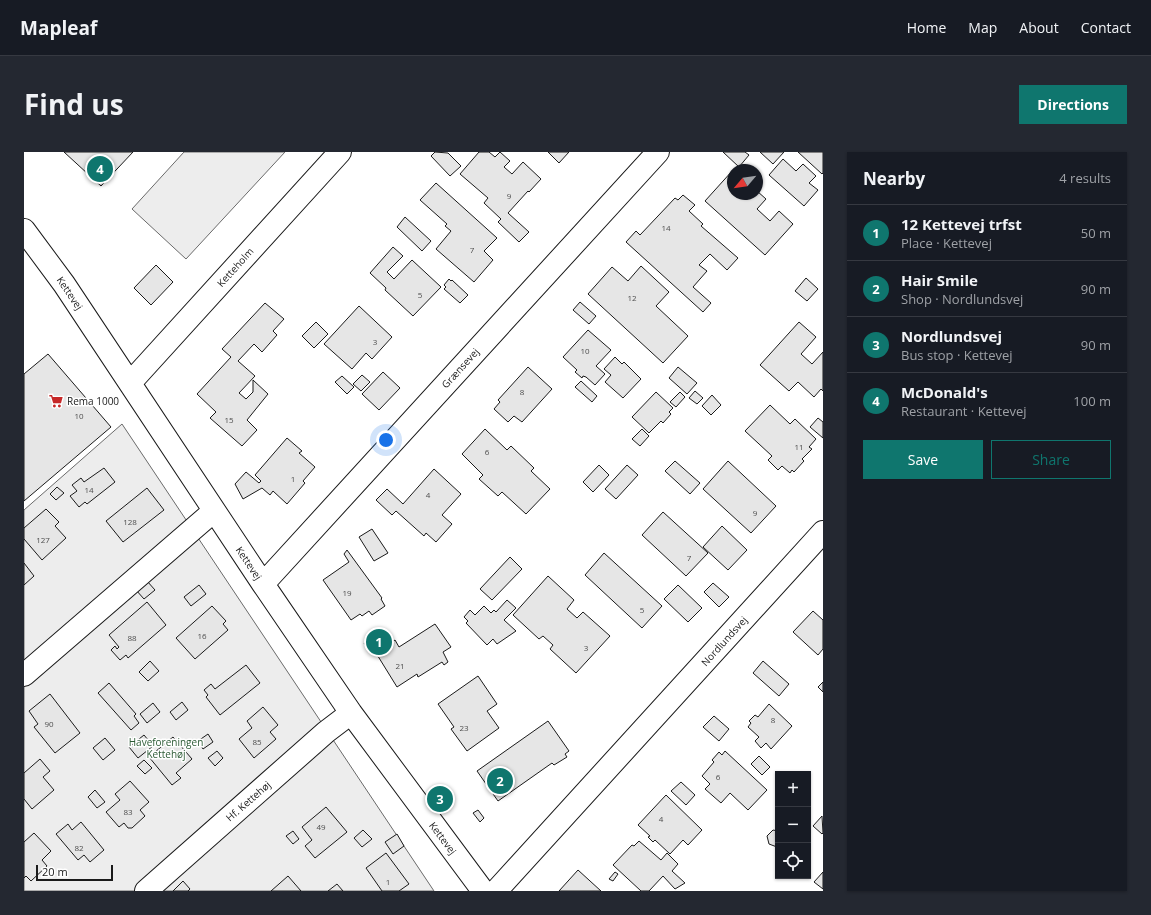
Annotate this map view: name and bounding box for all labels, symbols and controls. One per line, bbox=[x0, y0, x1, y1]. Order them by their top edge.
text: Mapleaf bbox=[20, 15, 97, 41]
text: Home bbox=[907, 18, 946, 37]
text: Map bbox=[968, 18, 997, 37]
text: About bbox=[1019, 18, 1059, 37]
text: Contact bbox=[1081, 18, 1131, 37]
text: Find us bbox=[24, 85, 124, 123]
button: Directions bbox=[1019, 85, 1127, 124]
pin: 4 bbox=[87, 154, 113, 184]
north arrow bbox=[727, 164, 763, 200]
text: Nearby bbox=[863, 167, 925, 190]
text: 4 results bbox=[1059, 169, 1111, 187]
house number: 9 bbox=[507, 190, 512, 201]
text: 12 Kettevej trfst bbox=[901, 214, 1022, 234]
house number: 14 bbox=[661, 222, 671, 233]
text: 1 bbox=[872, 224, 880, 242]
text: 50 m bbox=[1081, 224, 1111, 242]
text: Place · Kettevej bbox=[901, 234, 992, 252]
street label: Ketteholm bbox=[214, 244, 256, 290]
house number: 7 bbox=[470, 244, 475, 255]
text: Hair Smile bbox=[901, 270, 978, 290]
street label: Kettevej bbox=[54, 273, 86, 313]
text: 2 bbox=[872, 280, 880, 298]
text: 90 m bbox=[1081, 280, 1111, 298]
house number: 5 bbox=[418, 289, 423, 300]
text: Shop · Nordlundsvej bbox=[901, 290, 1023, 308]
house number: 12 bbox=[627, 292, 637, 303]
text: Nordlundsvej bbox=[901, 326, 1002, 346]
house number: 3 bbox=[373, 336, 378, 347]
text: 3 bbox=[872, 336, 880, 354]
text: 90 m bbox=[1081, 336, 1111, 354]
street label: Grænsevej bbox=[438, 345, 482, 391]
house number: 10 bbox=[580, 345, 590, 356]
text: Bus stop · Kettevej bbox=[901, 346, 1013, 364]
text: McDonald's bbox=[901, 382, 988, 402]
house number: 8 bbox=[520, 386, 525, 397]
text: 4 bbox=[872, 392, 880, 410]
text: 100 m bbox=[1073, 392, 1111, 410]
supermarket icon: Rema 1000 bbox=[48, 393, 64, 409]
place label: Rema 1000 bbox=[67, 394, 119, 408]
text: Restaurant · Kettevej bbox=[901, 402, 1027, 420]
house number: 10 bbox=[74, 410, 84, 421]
house number: 15 bbox=[224, 414, 234, 425]
your location bbox=[376, 430, 396, 450]
button: Save bbox=[863, 440, 983, 479]
button: Share bbox=[991, 440, 1111, 479]
house number: 11 bbox=[794, 441, 804, 452]
house number: 6 bbox=[485, 446, 490, 457]
house number: 1 bbox=[291, 473, 295, 484]
house number: 14 bbox=[84, 484, 94, 495]
house number: 4 bbox=[426, 489, 431, 500]
house number: 9 bbox=[753, 507, 758, 518]
house number: 128 bbox=[123, 516, 137, 527]
house number: 127 bbox=[36, 534, 50, 545]
street label: Kettevej bbox=[233, 543, 265, 583]
house number: 7 bbox=[687, 552, 692, 563]
house number: 19 bbox=[342, 587, 352, 598]
house number: 5 bbox=[640, 604, 645, 615]
street label: Nordlundsvej bbox=[698, 613, 750, 669]
pin: 1 bbox=[366, 627, 392, 657]
house number: 16 bbox=[197, 630, 207, 641]
house number: 88 bbox=[127, 632, 137, 643]
house number: 3 bbox=[584, 642, 589, 653]
house number: 21 bbox=[395, 660, 405, 671]
house number: 8 bbox=[771, 714, 776, 725]
house number: 90 bbox=[44, 718, 54, 729]
house number: 23 bbox=[459, 722, 469, 733]
park label: Haveforeningen Kettehøj bbox=[129, 735, 203, 761]
house number: 85 bbox=[252, 736, 262, 747]
pin: 2 bbox=[487, 766, 513, 796]
house number: 6 bbox=[716, 771, 721, 782]
map controls bbox=[775, 771, 811, 879]
button: + bbox=[775, 771, 811, 807]
street label: Hf. Kettehøj bbox=[223, 778, 273, 824]
pin: 3 bbox=[427, 784, 453, 814]
house number: 83 bbox=[123, 806, 133, 817]
button: − bbox=[775, 807, 811, 843]
house number: 4 bbox=[659, 813, 664, 824]
street label: Kettevej bbox=[426, 819, 460, 857]
house number: 49 bbox=[316, 821, 326, 832]
house number: 82 bbox=[74, 842, 84, 853]
button: locate bbox=[775, 843, 811, 879]
scale bar bbox=[36, 863, 113, 882]
text: 20 m bbox=[42, 864, 68, 879]
house number: 1 bbox=[386, 876, 390, 887]

